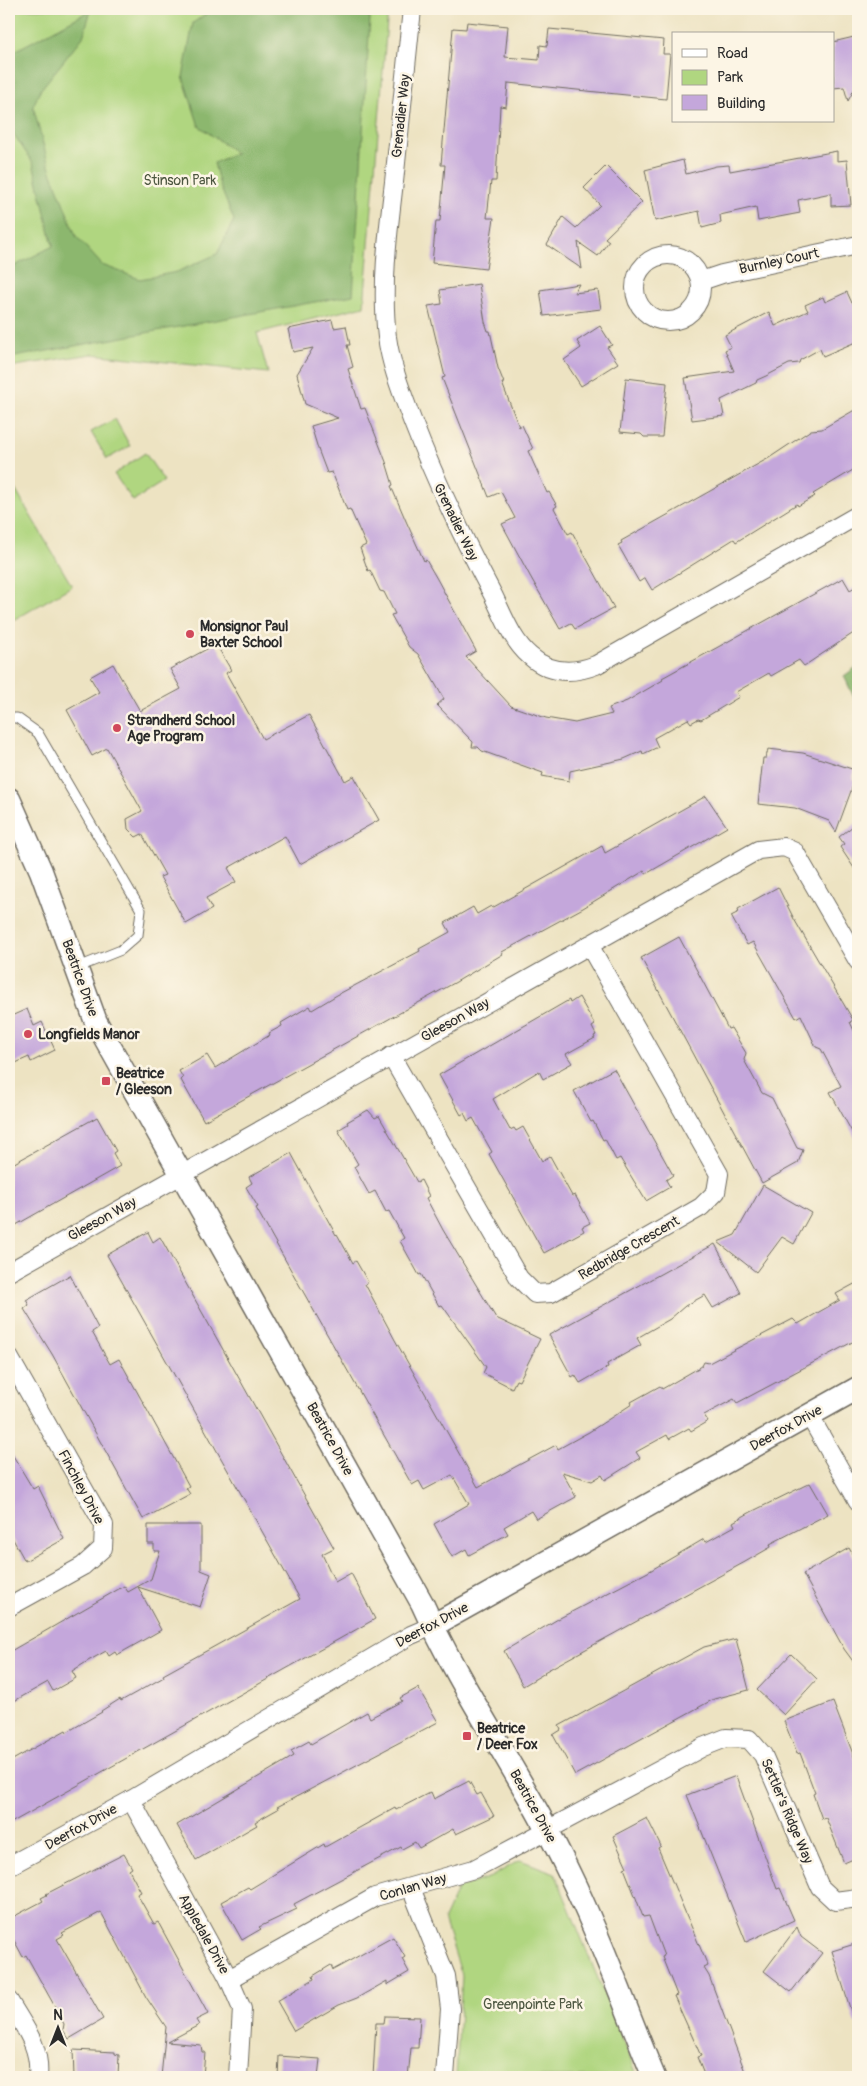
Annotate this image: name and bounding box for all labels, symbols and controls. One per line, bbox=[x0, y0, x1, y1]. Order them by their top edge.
legend bbox=[672, 32, 834, 122]
text: Road bbox=[717, 44, 748, 63]
text: Park bbox=[717, 68, 744, 87]
street label: Grenadier Way bbox=[388, 73, 414, 159]
text: Building bbox=[717, 94, 765, 113]
park label: Stinson Park bbox=[144, 172, 217, 189]
street label: Burnley Court bbox=[738, 244, 821, 278]
street label: Grenadier Way bbox=[430, 481, 482, 563]
place label: Monsignor Paul Baxter School bbox=[200, 618, 288, 651]
marker: Monsignor Paul Baxter School bbox=[184, 628, 196, 640]
place label: Strandherd School Age Program bbox=[127, 712, 235, 745]
marker: Strandherd School Age Program bbox=[111, 722, 123, 734]
street label: Beatrice Drive bbox=[58, 937, 102, 1019]
street label: Gleeson Way bbox=[418, 994, 492, 1046]
place label: Longfields Manor bbox=[38, 1026, 141, 1043]
marker: Longfields Manor bbox=[22, 1028, 34, 1040]
place label: Beatrice / Gleeson bbox=[116, 1065, 172, 1098]
marker: Beatrice / Gleeson bbox=[100, 1075, 112, 1087]
street label: Gleeson Way bbox=[65, 1193, 139, 1245]
street label: Redbridge Crescent bbox=[576, 1212, 683, 1284]
street label: Beatrice Drive bbox=[303, 1399, 357, 1479]
street label: Deerfox Drive bbox=[747, 1401, 825, 1455]
street label: Finchley Drive bbox=[54, 1447, 108, 1527]
street label: Deerfox Drive bbox=[393, 1599, 471, 1651]
place label: Beatrice / Deer Fox bbox=[477, 1720, 538, 1753]
marker: Beatrice / Deer Fox bbox=[461, 1730, 473, 1742]
street label: Settler's Ridge Way bbox=[757, 1756, 817, 1866]
street label: Beatrice Drive bbox=[506, 1766, 560, 1846]
street label: Deerfox Drive bbox=[42, 1800, 120, 1854]
street label: Conlan Way bbox=[378, 1869, 448, 1905]
street label: Appledale Drive bbox=[175, 1891, 233, 1977]
park label: Greenpointe Park bbox=[483, 1996, 583, 2013]
north arrow bbox=[32, 2004, 82, 2054]
text: N bbox=[53, 2007, 63, 2024]

